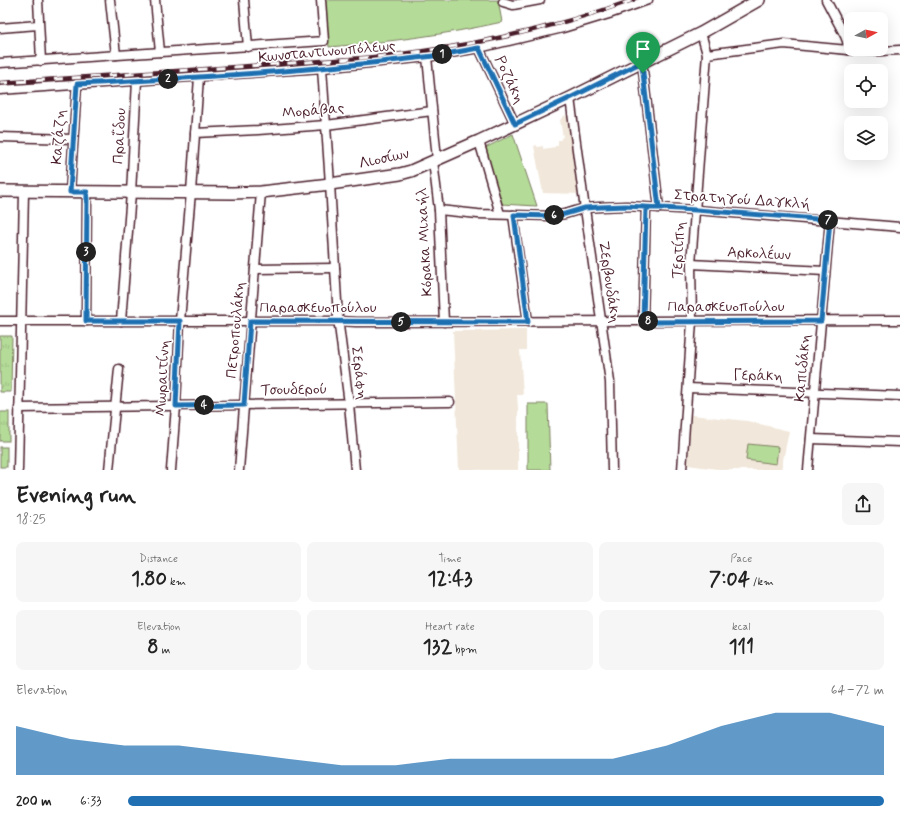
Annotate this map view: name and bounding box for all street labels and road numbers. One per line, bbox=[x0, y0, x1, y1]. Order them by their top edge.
street label: Κωνσταντινουπόλεως bbox=[258, 36, 397, 68]
street label: Ροζάκη bbox=[489, 53, 529, 107]
street label: Μοράβας bbox=[281, 98, 346, 124]
street label: Πραΐδου bbox=[109, 107, 131, 164]
street label: Καζάζη bbox=[47, 109, 71, 165]
street label: Λιοσίων bbox=[357, 144, 411, 174]
street label: Στρατηγού Δαγκλή bbox=[673, 185, 811, 215]
street label: Κόρακα Μιχαήλ bbox=[412, 186, 438, 297]
street label: Τερτίπη bbox=[668, 221, 690, 279]
street label: Ζερβουδάκη bbox=[593, 240, 625, 325]
street label: Αρκολέων bbox=[727, 242, 792, 266]
street label: Πετροπουλάκη bbox=[222, 280, 250, 379]
street label: Παρασκευοπούλου bbox=[667, 297, 785, 317]
street label: Παρασκευοπούλου bbox=[259, 298, 377, 318]
street label: Καπιδάκη bbox=[790, 333, 816, 403]
street label: Μωραιτίνη bbox=[151, 339, 175, 417]
street label: Σεράφη bbox=[346, 345, 372, 401]
street label: Γεράκη bbox=[733, 365, 783, 387]
street label: Τσουδερού bbox=[261, 379, 327, 401]

